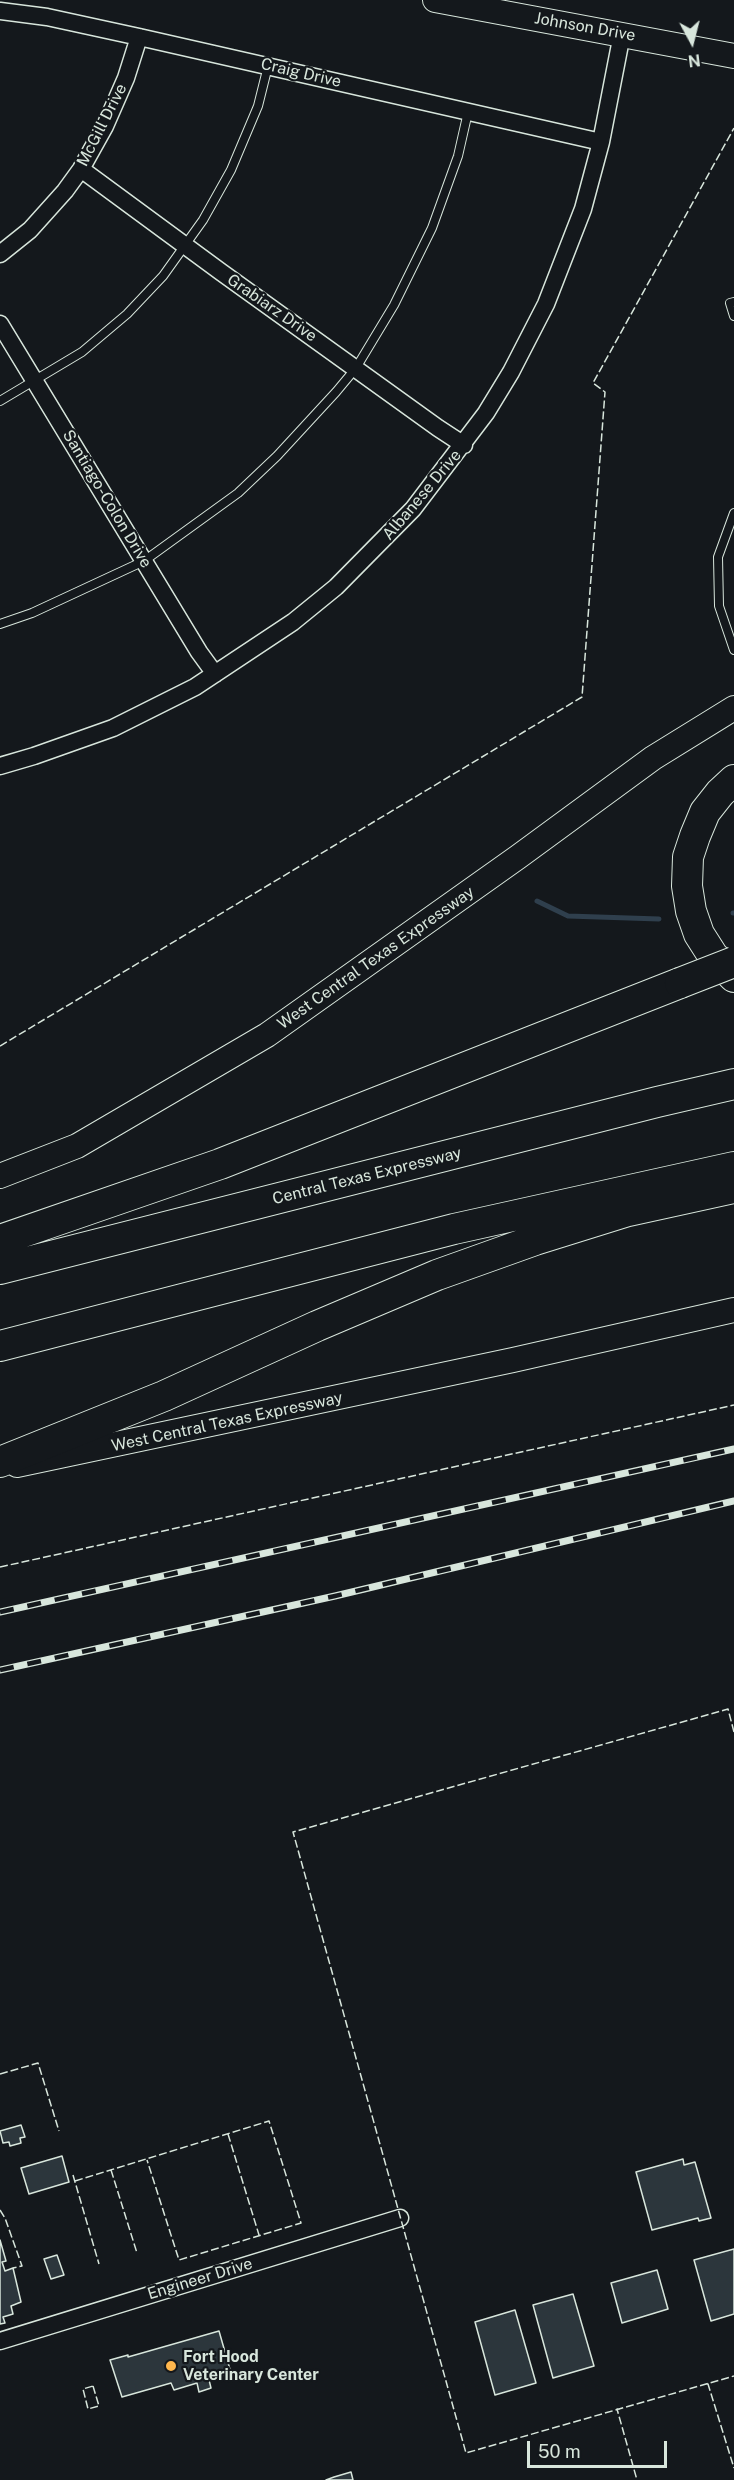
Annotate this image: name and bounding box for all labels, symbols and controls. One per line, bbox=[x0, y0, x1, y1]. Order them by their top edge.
street label: Johnson Drive bbox=[533, 9, 637, 45]
north arrow bbox=[662, 12, 722, 72]
text: N bbox=[687, 50, 702, 71]
street label: Craig Drive bbox=[259, 54, 343, 92]
street label: McGill Drive bbox=[73, 80, 131, 170]
street label: Grabiarz Drive bbox=[223, 270, 321, 346]
street label: Santiago-Colon Drive bbox=[58, 427, 156, 571]
street label: Albanese Drive bbox=[379, 446, 465, 544]
street label: West Central Texas Expressway bbox=[274, 883, 478, 1033]
street label: Central Texas Expressway bbox=[271, 1143, 463, 1209]
street label: West Central Texas Expressway bbox=[110, 1388, 344, 1456]
street label: Engineer Drive bbox=[145, 2254, 255, 2304]
place label: Fort Hood Veterinary Center bbox=[183, 2347, 319, 2385]
marker: Fort Hood Veterinary Center bbox=[164, 2359, 178, 2373]
scale bar bbox=[530, 2429, 670, 2467]
text: 50 m bbox=[538, 2441, 581, 2462]

